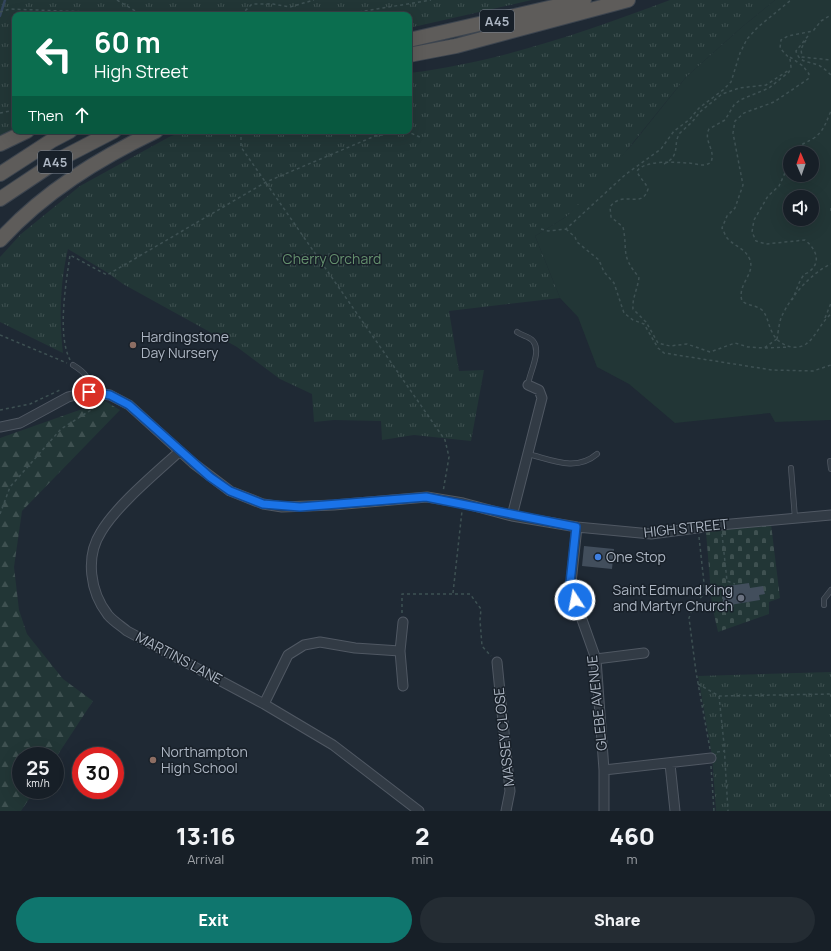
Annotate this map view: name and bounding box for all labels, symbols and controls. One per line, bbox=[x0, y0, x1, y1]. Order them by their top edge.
road number: A45 bbox=[480, 10, 514, 32]
text: 60 m bbox=[94, 23, 161, 61]
icon: left bbox=[28, 28, 80, 80]
text: High Street bbox=[94, 59, 188, 83]
icon: ahead bbox=[71, 104, 93, 126]
text: Then bbox=[28, 105, 63, 126]
north arrow bbox=[783, 146, 819, 182]
map controls bbox=[783, 146, 819, 226]
road number: A45 bbox=[38, 151, 72, 173]
button: sound bbox=[783, 190, 819, 226]
park label: Cherry Orchard bbox=[283, 249, 381, 268]
place label: Hardingstone Day Nursery bbox=[141, 327, 229, 362]
marker: Hardingstone Day Nursery bbox=[128, 340, 138, 350]
pin bbox=[72, 375, 106, 409]
icon: arrive bbox=[78, 381, 100, 403]
street label: HIGH STREET bbox=[643, 514, 730, 541]
place label: One Stop bbox=[606, 547, 666, 566]
marker: One Stop bbox=[593, 552, 603, 562]
position arrow bbox=[554, 579, 596, 621]
place label: Saint Edmund King and Martyr Church bbox=[613, 580, 733, 615]
marker: Saint Edmund King and Martyr Church bbox=[736, 593, 746, 603]
street label: MARTINS LANE bbox=[133, 627, 226, 688]
street label: GLEBE AVENUE bbox=[582, 654, 611, 752]
street label: MASSEY CLOSE bbox=[489, 687, 518, 788]
place label: Northampton High School bbox=[161, 742, 248, 777]
speed limit sign: 30 bbox=[72, 747, 124, 799]
text: 25 bbox=[26, 754, 50, 781]
marker: Northampton High School bbox=[148, 755, 158, 765]
text: km/h bbox=[26, 776, 50, 790]
text: 13:16 bbox=[176, 819, 235, 852]
text: 2 bbox=[415, 819, 430, 852]
text: 460 bbox=[609, 819, 655, 852]
text: Arrival bbox=[187, 850, 224, 868]
text: min bbox=[411, 850, 433, 868]
text: m bbox=[627, 850, 638, 868]
button: Exit bbox=[16, 897, 412, 943]
button: Share bbox=[420, 897, 815, 943]

